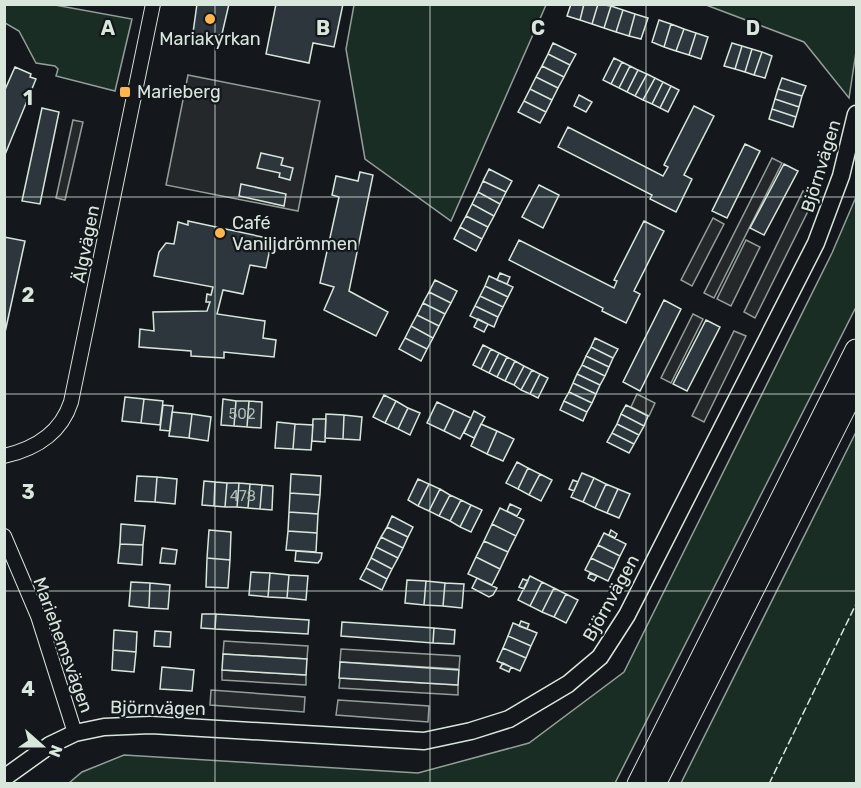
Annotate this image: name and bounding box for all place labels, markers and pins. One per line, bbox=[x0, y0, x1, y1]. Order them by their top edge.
marker: Mariakyrkan bbox=[203, 12, 217, 26]
place label: Mariakyrkan bbox=[159, 28, 261, 50]
place label: Marieberg bbox=[137, 81, 221, 103]
marker: Marieberg bbox=[118, 85, 132, 99]
place label: Café Vaniljdrömmen bbox=[232, 212, 358, 255]
marker: Café Vaniljdrömmen bbox=[213, 226, 227, 240]

